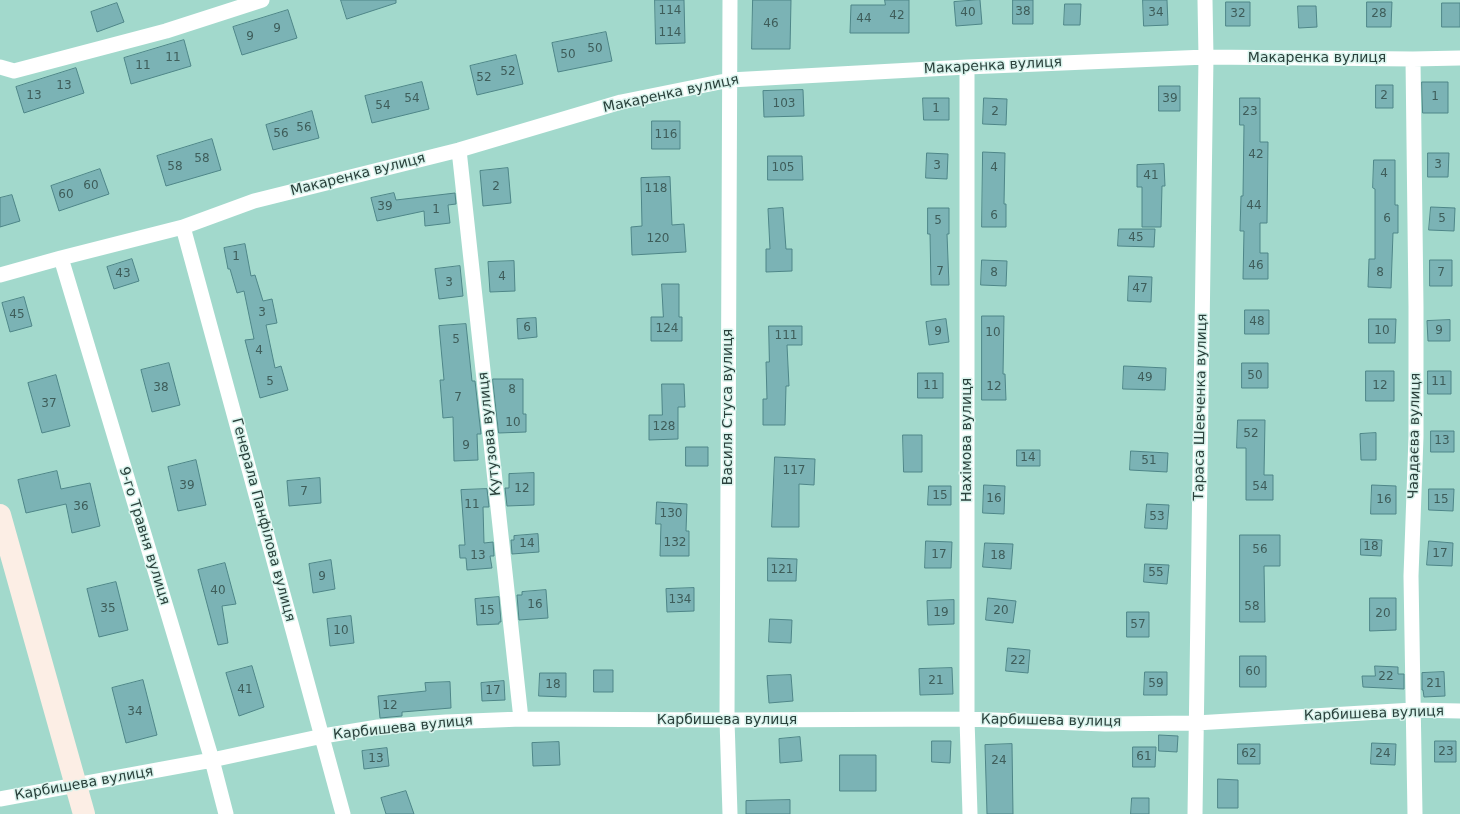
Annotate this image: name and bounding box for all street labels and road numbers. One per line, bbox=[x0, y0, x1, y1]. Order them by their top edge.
street label: Макаренка вулиця bbox=[1248, 50, 1386, 66]
street label: Макаренка вулиця bbox=[923, 54, 1063, 78]
street label: Макаренка вулиця bbox=[602, 71, 740, 117]
street label: Макаренка вулиця bbox=[289, 150, 427, 200]
street label: Тараса Шевченка вулиця bbox=[1191, 313, 1211, 501]
street label: Василя Стуса вулиця bbox=[720, 329, 736, 485]
street label: Кутузова вулиця bbox=[475, 371, 505, 497]
street label: Чаадаєва вулиця bbox=[1405, 373, 1425, 499]
street label: Нахімова вулиця bbox=[959, 378, 975, 502]
street label: Генерала Панфілова вулиця bbox=[228, 416, 298, 624]
street label: 9-го Травня вулиця bbox=[115, 465, 173, 607]
street label: Карбишева вулиця bbox=[1304, 703, 1444, 725]
street label: Карбишева вулиця bbox=[981, 711, 1121, 731]
street label: Карбишева вулиця bbox=[332, 712, 474, 744]
street label: Карбишева вулиця bbox=[657, 712, 797, 728]
street label: Карбишева вулиця bbox=[13, 764, 155, 804]

